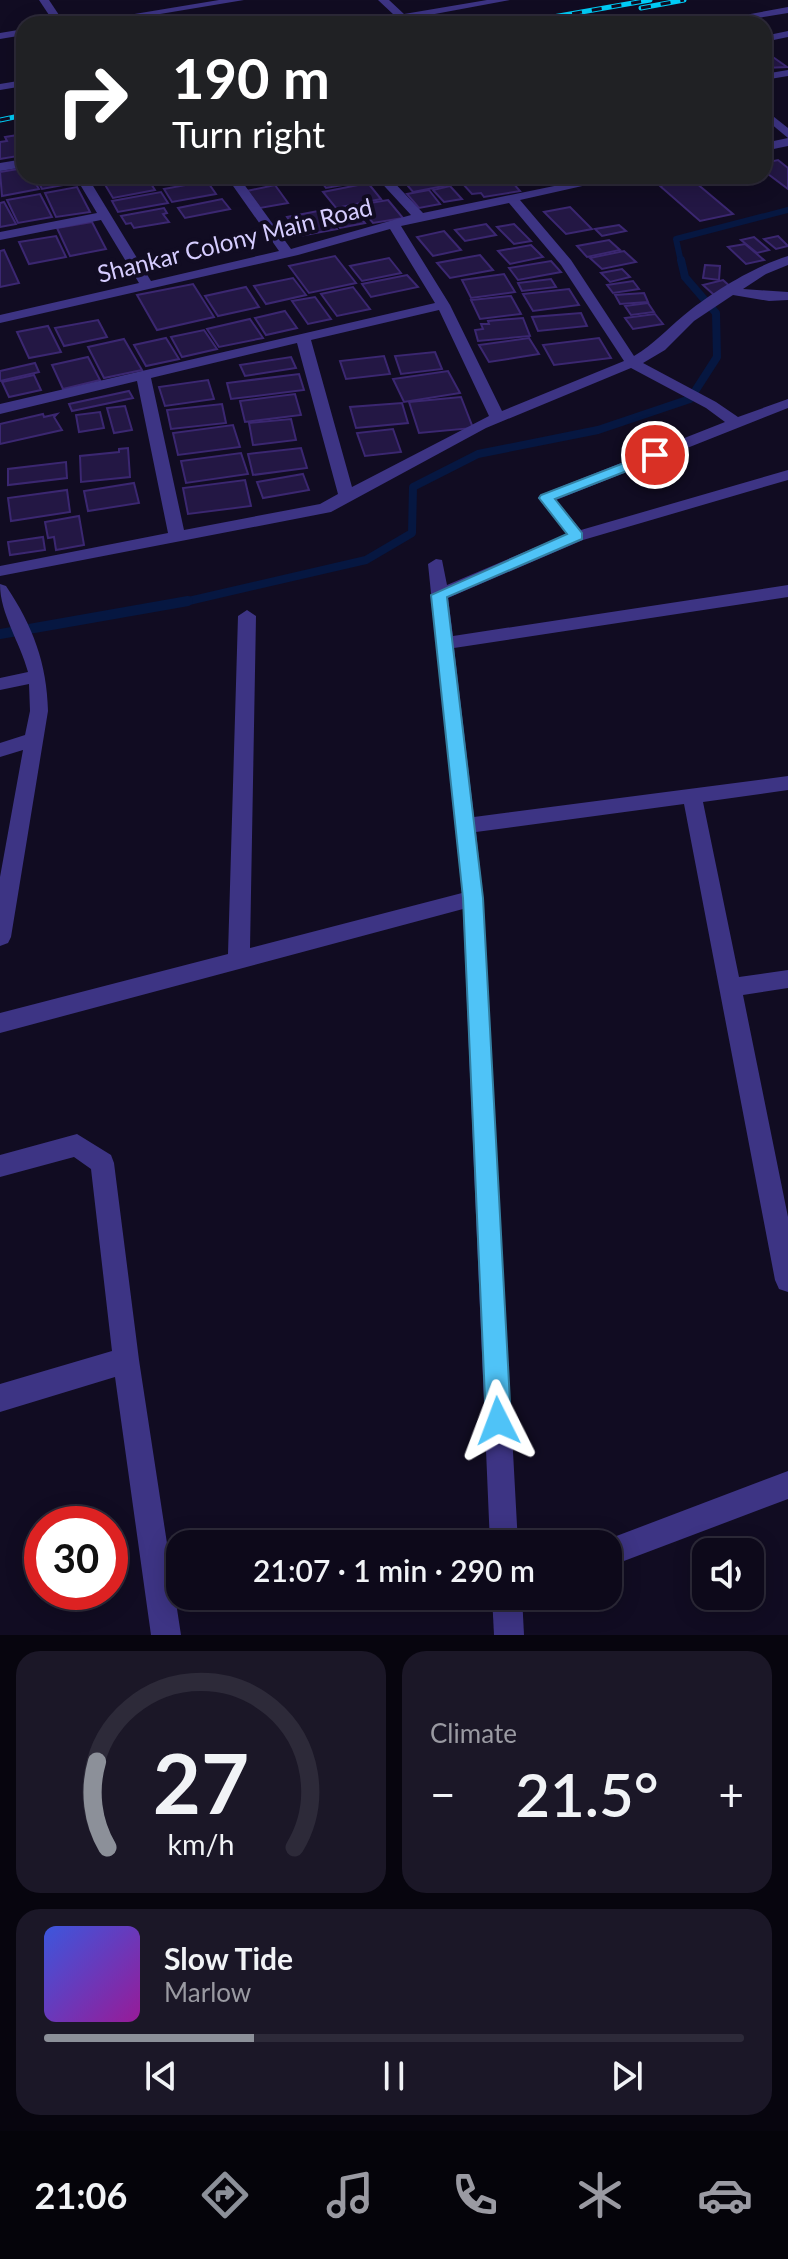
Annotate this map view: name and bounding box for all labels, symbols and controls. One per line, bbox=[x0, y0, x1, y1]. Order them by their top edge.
text: 190 m bbox=[172, 44, 330, 111]
icon: right bbox=[40, 48, 144, 152]
text: Turn right bbox=[172, 112, 325, 156]
street label: Shankar Colony Main Road bbox=[94, 191, 375, 288]
pin bbox=[621, 421, 689, 489]
icon: arrive bbox=[633, 433, 677, 477]
position arrow bbox=[456, 1379, 540, 1463]
speed limit sign: 30 bbox=[24, 1506, 128, 1610]
map controls bbox=[692, 1538, 764, 1610]
button: sound bbox=[692, 1538, 764, 1610]
text: 21:07 · 1 min · 290 m bbox=[253, 1552, 535, 1588]
text: Climate bbox=[430, 1717, 517, 1749]
text: 27 bbox=[153, 1732, 249, 1832]
text: 21.5° bbox=[515, 1758, 659, 1830]
text: − bbox=[430, 1768, 456, 1820]
text: + bbox=[718, 1768, 744, 1820]
text: km/h bbox=[168, 1827, 234, 1861]
text: Slow Tide bbox=[164, 1940, 293, 1976]
text: Marlow bbox=[164, 1976, 251, 2008]
icon: previous bbox=[139, 2054, 183, 2098]
icon: pause bbox=[372, 2054, 416, 2098]
icon: next bbox=[605, 2054, 649, 2098]
icon: directions bbox=[197, 2167, 253, 2223]
icon: music bbox=[322, 2167, 378, 2223]
icon: phone bbox=[447, 2167, 503, 2223]
icon: climate bbox=[572, 2167, 628, 2223]
icon: car bbox=[697, 2167, 753, 2223]
text: 21:06 bbox=[35, 2173, 127, 2217]

